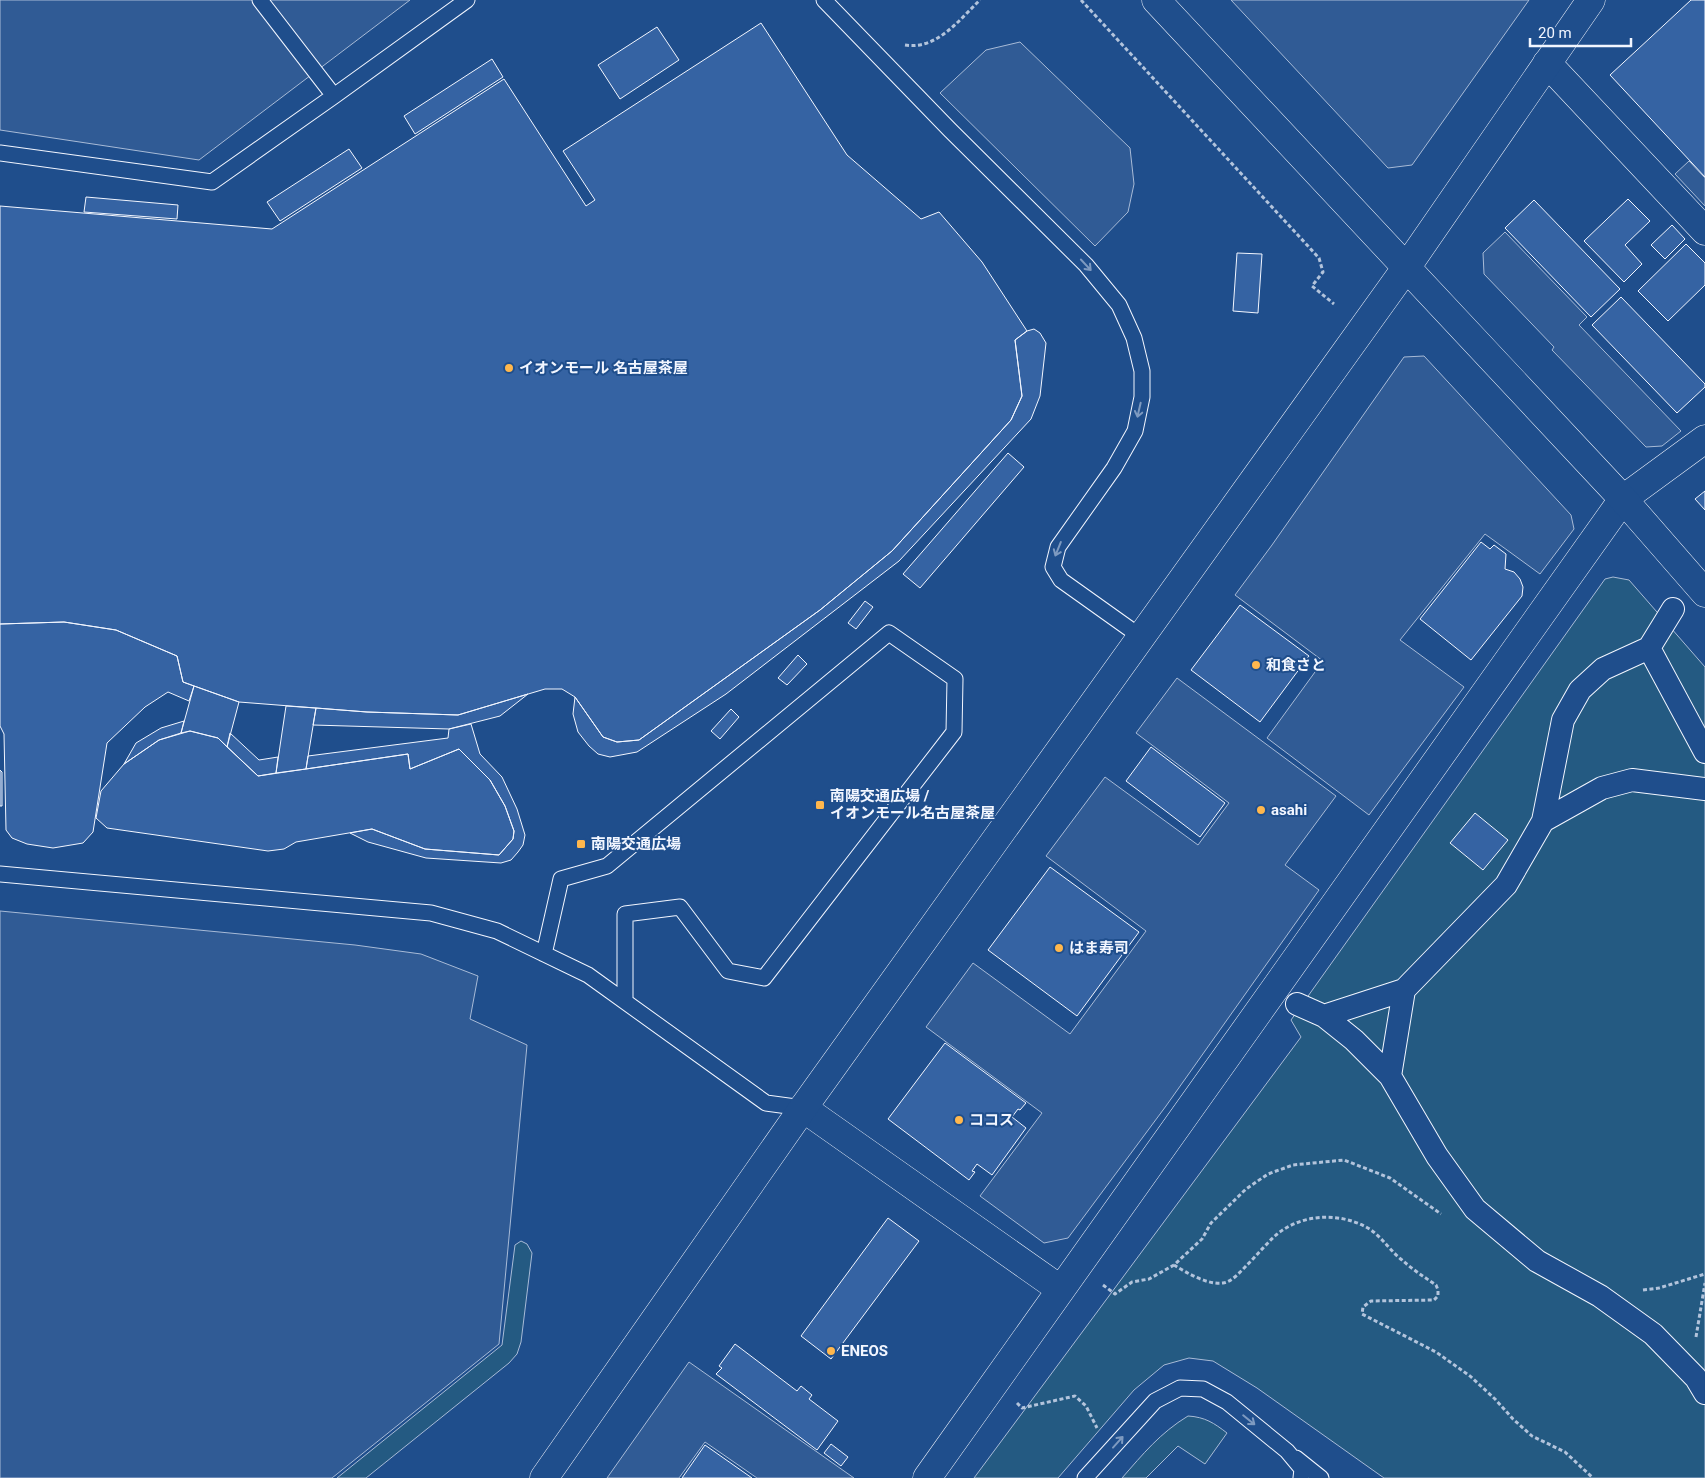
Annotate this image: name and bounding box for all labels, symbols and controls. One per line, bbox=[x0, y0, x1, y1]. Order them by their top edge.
scale bar bbox=[1530, 15, 1631, 47]
text: 20 m bbox=[1538, 24, 1572, 42]
one-way arrow bbox=[1080, 258, 1091, 271]
place label: イオンモール 名古屋茶屋 bbox=[519, 359, 688, 377]
marker: イオンモール 名古屋茶屋 bbox=[503, 362, 515, 374]
one-way arrow bbox=[1134, 402, 1143, 418]
one-way arrow bbox=[1053, 541, 1063, 556]
place label: 和食さと bbox=[1266, 656, 1326, 674]
marker: 和食さと bbox=[1250, 659, 1262, 671]
place label: 南陽交通広場 / イオンモール名古屋茶屋 bbox=[830, 787, 995, 822]
marker: 南陽交通広場 / イオンモール名古屋茶屋 bbox=[814, 799, 826, 811]
place label: asahi bbox=[1271, 801, 1307, 819]
marker: asahi bbox=[1255, 804, 1267, 816]
place label: 南陽交通広場 bbox=[591, 835, 681, 853]
marker: 南陽交通広場 bbox=[575, 838, 587, 850]
place label: はま寿司 bbox=[1069, 939, 1129, 957]
marker: はま寿司 bbox=[1053, 942, 1065, 954]
place label: ココス bbox=[969, 1111, 1014, 1129]
marker: ココス bbox=[953, 1114, 965, 1126]
place label: ENEOS bbox=[841, 1342, 888, 1360]
marker: ENEOS bbox=[825, 1345, 837, 1357]
one-way arrow bbox=[1242, 1414, 1255, 1425]
one-way arrow bbox=[1112, 1436, 1123, 1449]

